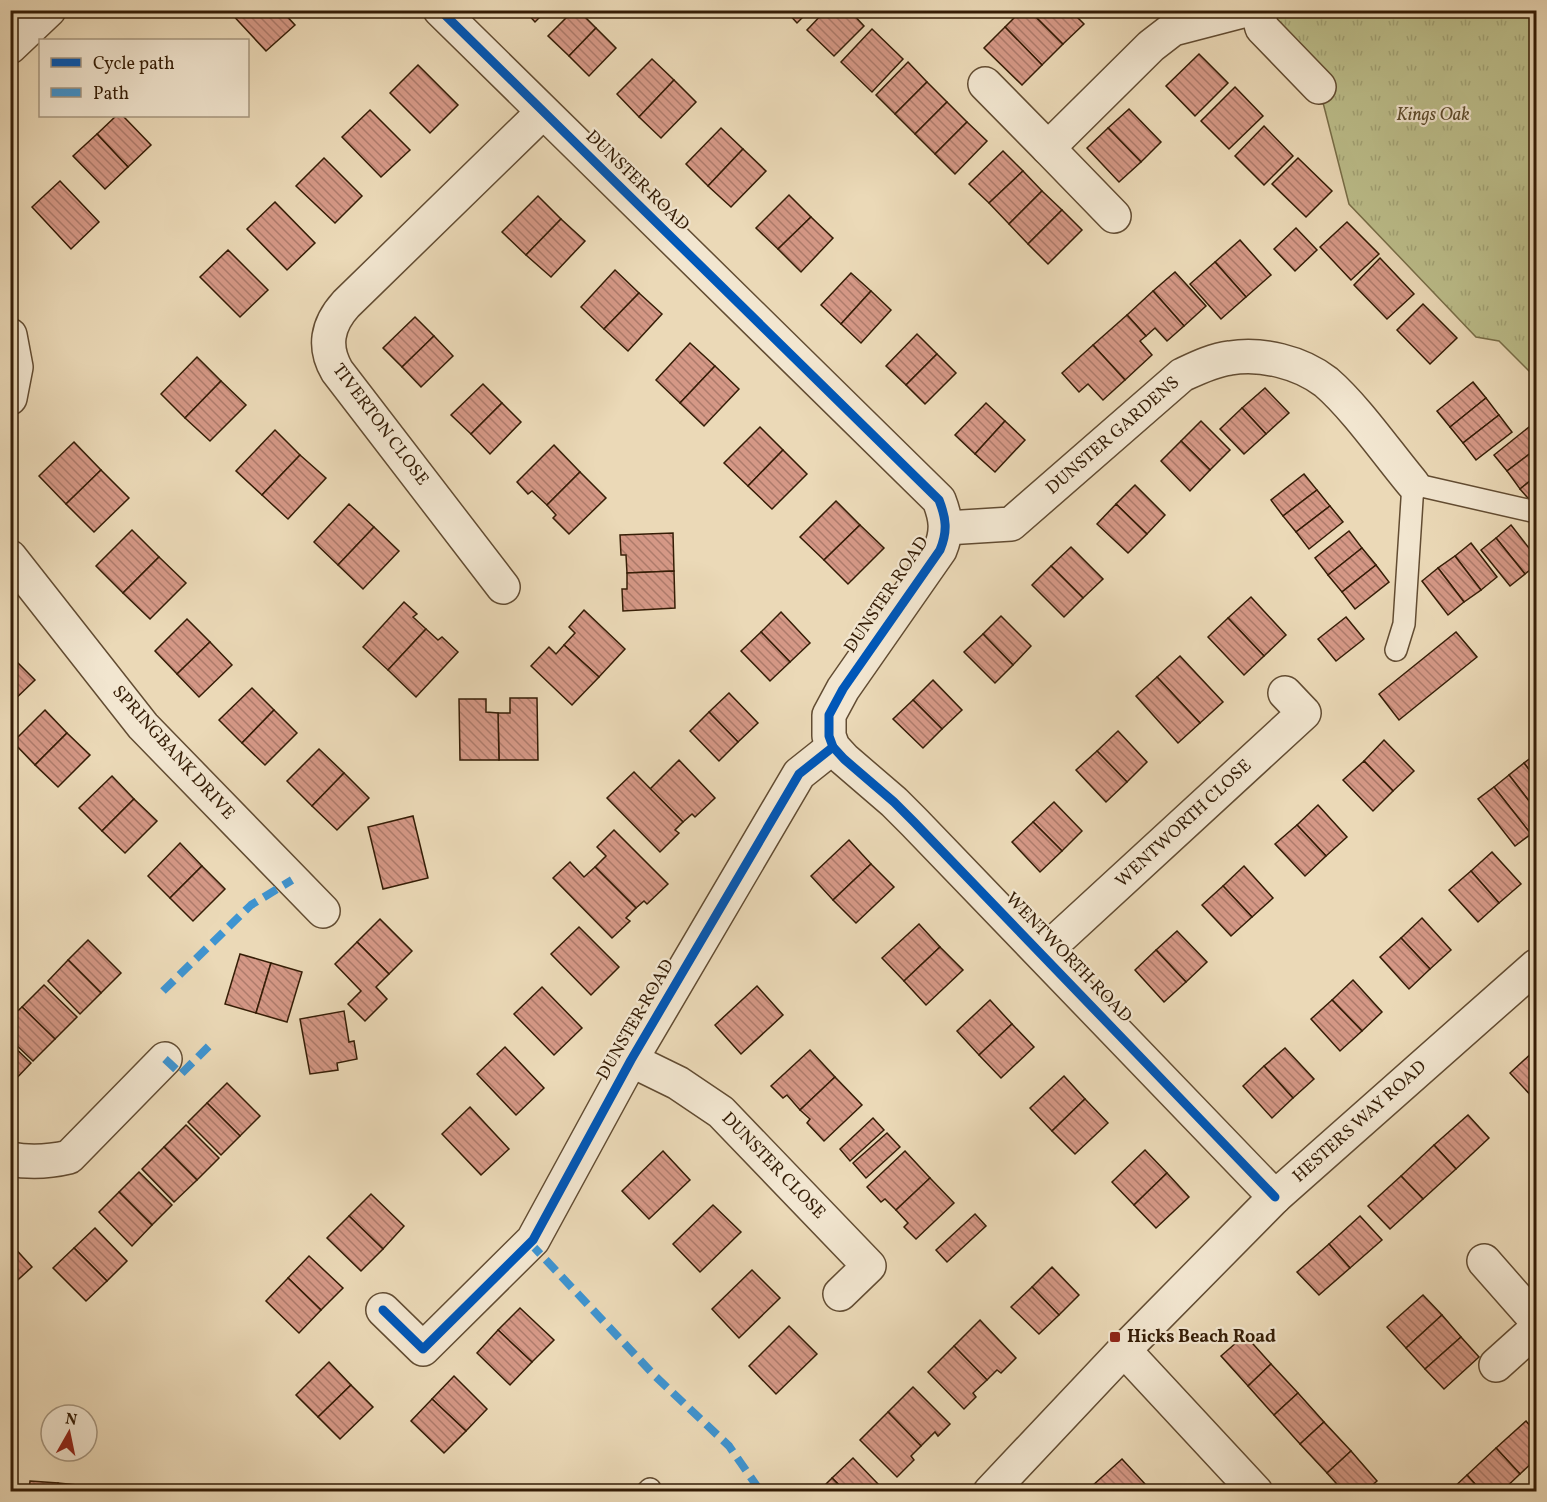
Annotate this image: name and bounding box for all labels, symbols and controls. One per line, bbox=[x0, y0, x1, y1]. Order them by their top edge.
legend bbox=[39, 39, 249, 117]
text: Cycle path bbox=[93, 52, 175, 77]
text: Path bbox=[93, 82, 129, 107]
park label: Kings Oak bbox=[1396, 103, 1470, 128]
street label: DUNSTER ROAD bbox=[580, 125, 694, 237]
street label: TIVERTON CLOSE bbox=[326, 359, 434, 491]
street label: DUNSTER GARDENS bbox=[1041, 371, 1185, 501]
street label: DUNSTER ROAD bbox=[839, 532, 935, 658]
street label: SPRINGBANK DRIVE bbox=[106, 680, 240, 826]
street label: WENTWORTH CLOSE bbox=[1110, 754, 1258, 894]
street label: WENTWORTH ROAD bbox=[999, 887, 1137, 1029]
street label: DUNSTER ROAD bbox=[591, 955, 681, 1085]
street label: HESTERS WAY ROAD bbox=[1288, 1055, 1432, 1189]
street label: DUNSTER CLOSE bbox=[715, 1107, 831, 1225]
place label: Hicks Beach Road bbox=[1127, 1325, 1276, 1350]
marker: Hicks Beach Road bbox=[1108, 1330, 1122, 1344]
north arrow bbox=[39, 1403, 99, 1463]
text: N bbox=[64, 1408, 79, 1432]

